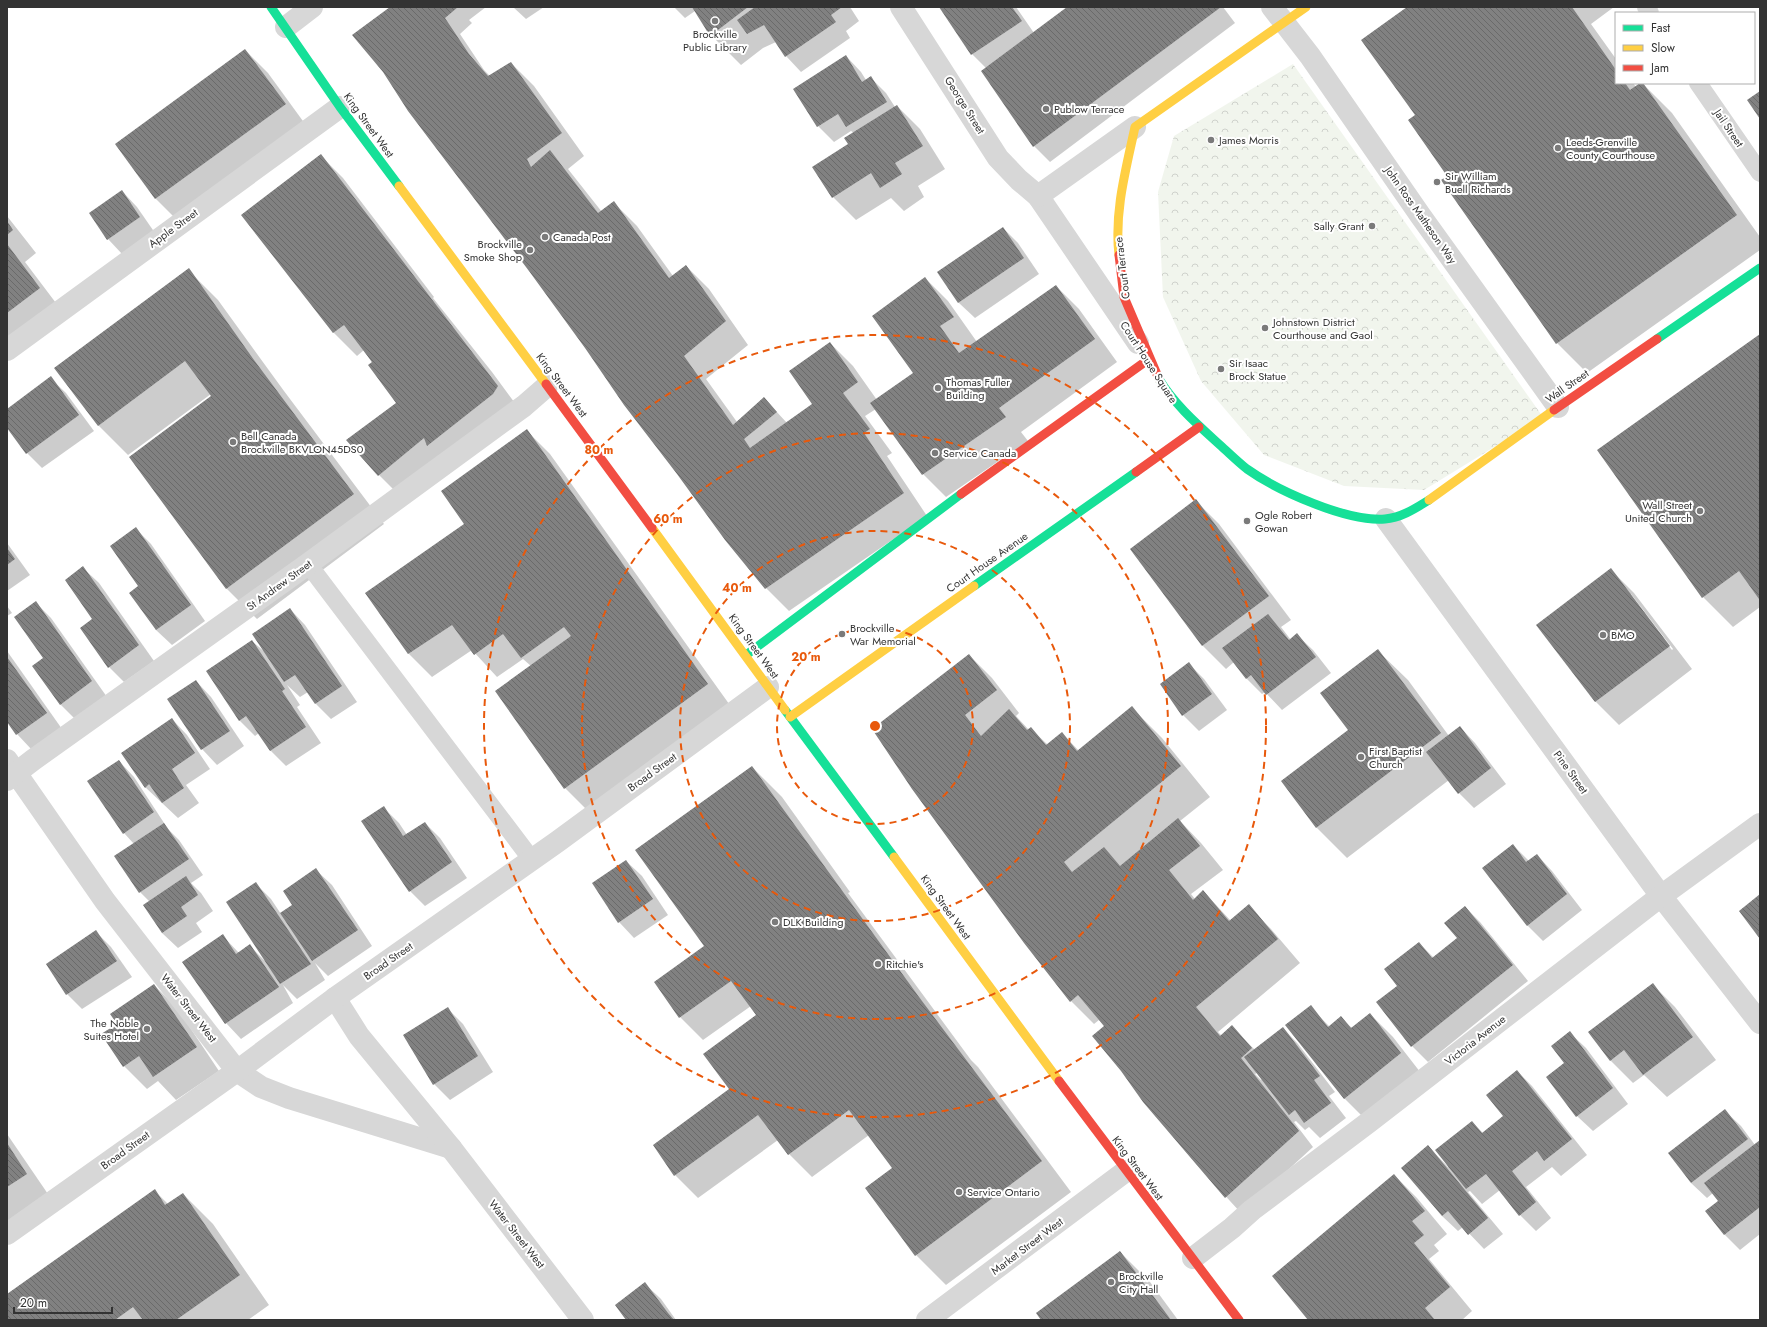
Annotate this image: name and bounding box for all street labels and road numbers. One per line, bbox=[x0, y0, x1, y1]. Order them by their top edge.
street label: George Street bbox=[941, 73, 989, 137]
street label: King Street West bbox=[340, 89, 398, 161]
street label: Jail Street bbox=[1709, 104, 1748, 151]
street label: John Ross Matheson Way bbox=[1380, 161, 1461, 267]
street label: Apple Street bbox=[145, 204, 201, 251]
street label: Court Terrace bbox=[1110, 236, 1134, 300]
street label: Court House Square bbox=[1116, 318, 1182, 406]
street label: King Street West bbox=[533, 350, 592, 421]
street label: Wall Street bbox=[1542, 365, 1592, 407]
street label: Court House Avenue bbox=[943, 528, 1031, 596]
street label: St Andrew Street bbox=[243, 556, 315, 614]
street label: King Street West bbox=[725, 610, 783, 682]
street label: Pine Street bbox=[1550, 747, 1592, 797]
street label: Broad Street bbox=[624, 749, 680, 795]
street label: King Street West bbox=[917, 871, 975, 943]
street label: Broad Street bbox=[360, 938, 416, 984]
street label: Water Street West bbox=[157, 970, 221, 1046]
street label: Victoria Avenue bbox=[1441, 1011, 1509, 1069]
street label: Broad Street bbox=[97, 1127, 153, 1173]
street label: King Street West bbox=[1109, 1133, 1168, 1204]
street label: Water Street West bbox=[485, 1196, 549, 1272]
street label: Market Street West bbox=[988, 1213, 1067, 1278]

